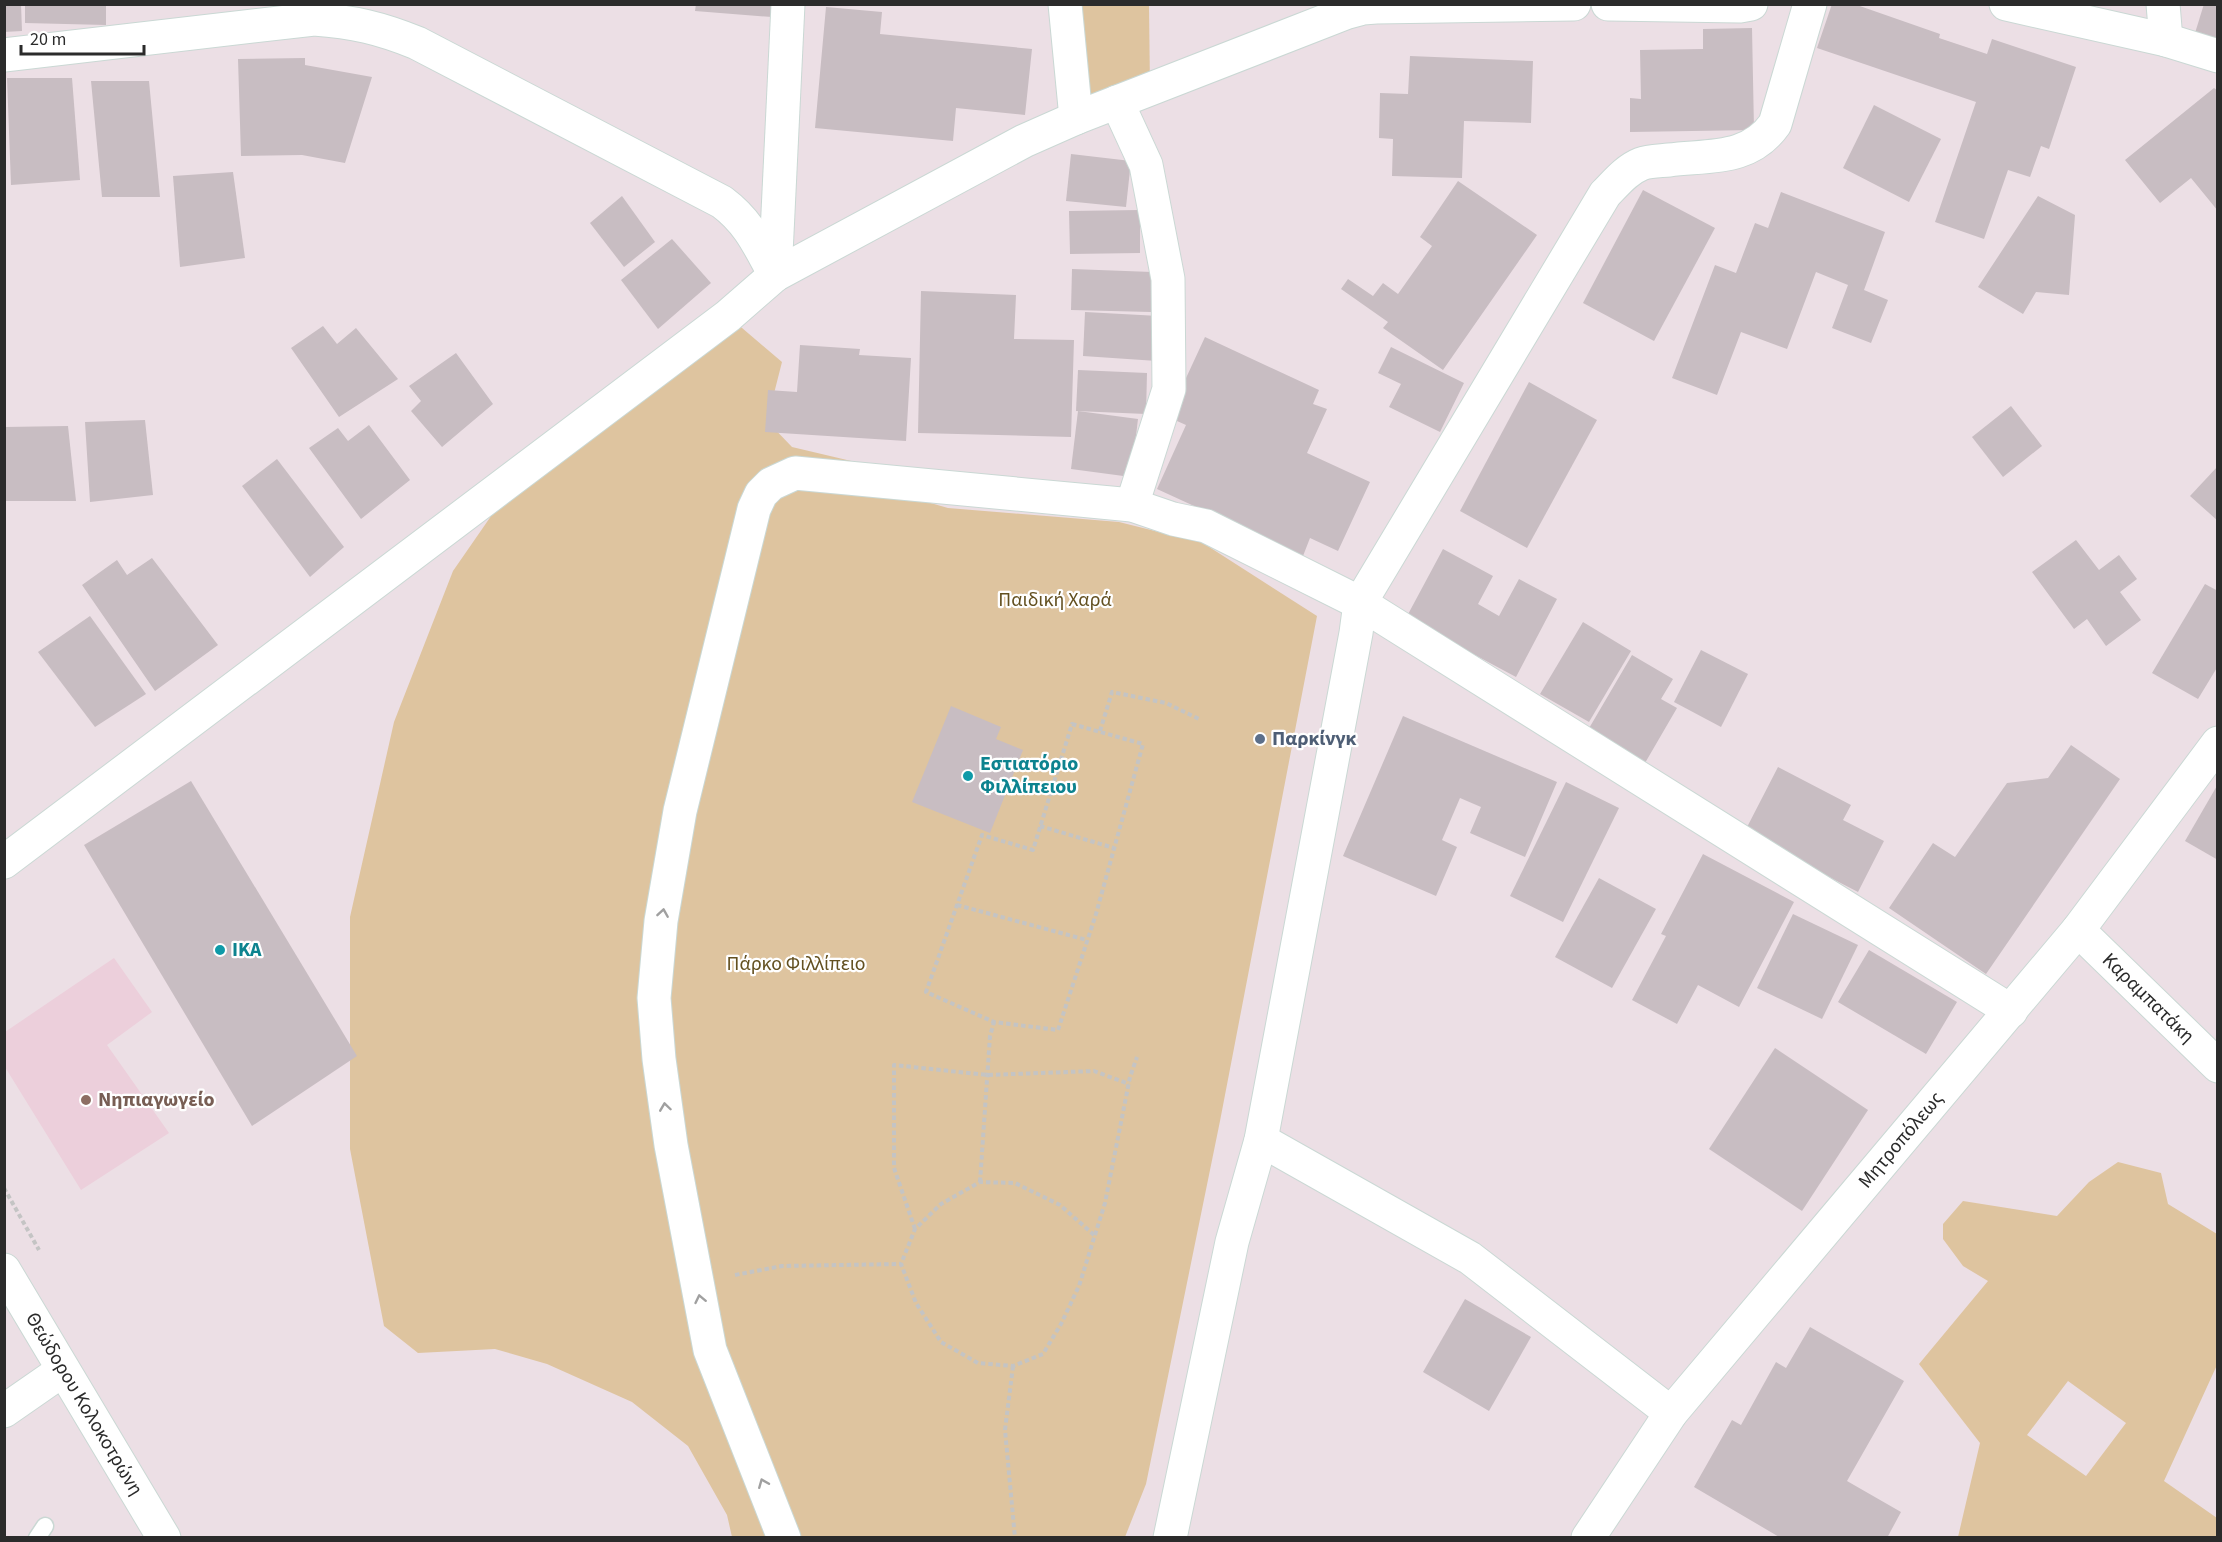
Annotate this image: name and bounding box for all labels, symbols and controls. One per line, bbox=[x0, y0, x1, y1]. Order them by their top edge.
scale bar bbox=[21, 18, 144, 56]
text: 20 m bbox=[30, 27, 66, 52]
park label: Παιδική Χαρά bbox=[998, 586, 1112, 614]
place label: Παρκίνγκ bbox=[1272, 725, 1358, 753]
marker: Παρκίνγκ bbox=[1253, 732, 1267, 746]
place label: Εστιατόριο Φιλλίπειου bbox=[980, 750, 1078, 801]
marker: Εστιατόριο Φιλλίπειου bbox=[961, 769, 975, 783]
one-way arrow bbox=[656, 909, 668, 918]
place label: ΙΚΑ bbox=[232, 936, 262, 964]
marker: ΙΚΑ bbox=[213, 943, 227, 957]
street label: Καραμπατάκη bbox=[2096, 947, 2201, 1050]
park label: Πάρκο Φιλλίπειο bbox=[727, 950, 865, 978]
street label: Μητροπόλεως bbox=[1852, 1085, 1950, 1195]
place label: Νηπιαγωγείο bbox=[98, 1086, 214, 1114]
marker: Νηπιαγωγείο bbox=[79, 1093, 93, 1107]
one-way arrow bbox=[660, 1103, 672, 1112]
one-way arrow bbox=[694, 1295, 707, 1305]
street label: Θεώδορου Κολοκοτρώνη bbox=[18, 1307, 150, 1501]
one-way arrow bbox=[757, 1478, 770, 1489]

